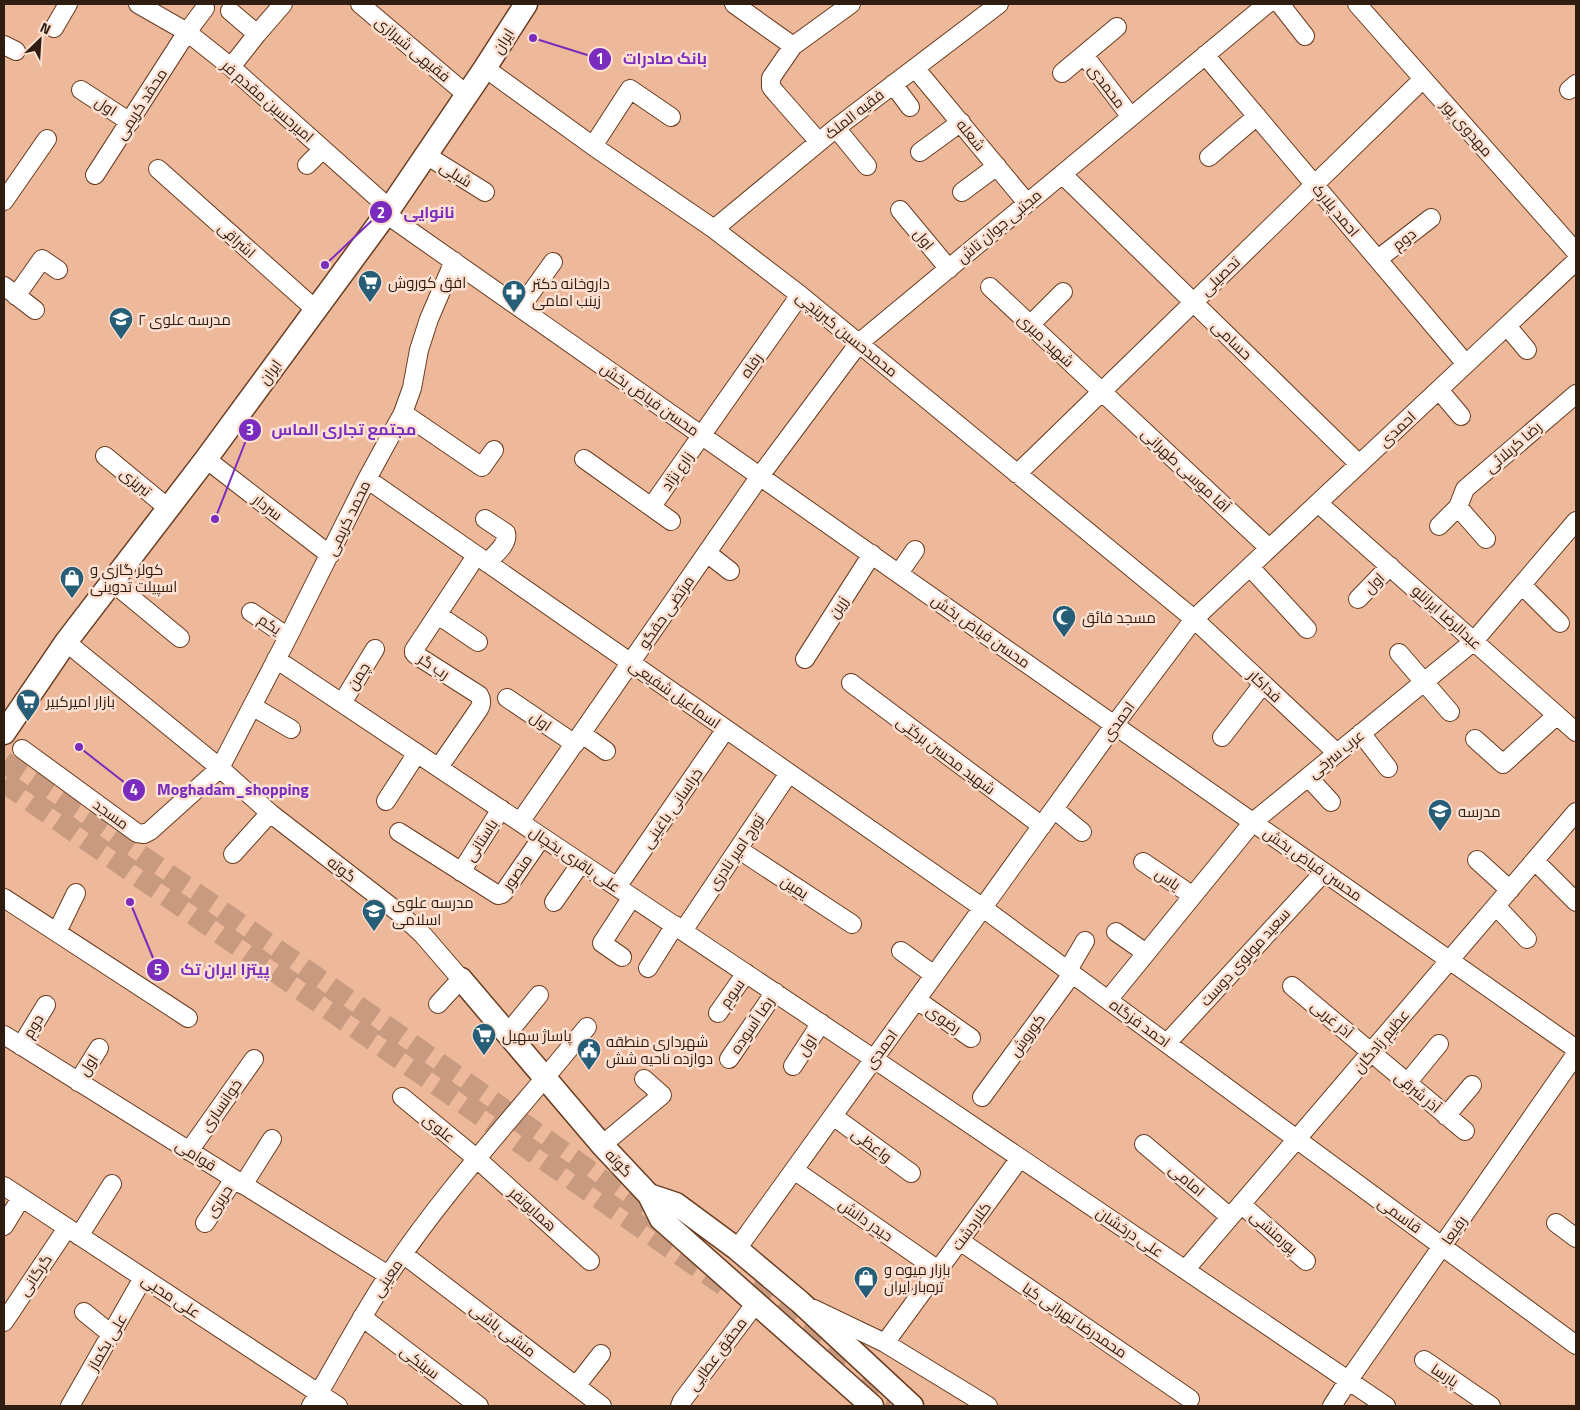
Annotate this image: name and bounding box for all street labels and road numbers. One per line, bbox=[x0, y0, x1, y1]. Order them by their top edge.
street label: فقیهی شیرازی bbox=[370, 11, 456, 87]
street label: ایران bbox=[486, 24, 520, 58]
street label: امیرحسین مقدم فر bbox=[216, 54, 319, 148]
street label: محمدی bbox=[1083, 59, 1131, 113]
street label: محمّد کریمی bbox=[109, 64, 173, 144]
street label: فقیه الملک bbox=[819, 83, 889, 145]
street label: اول bbox=[90, 90, 122, 122]
street label: مهدوی پور bbox=[1435, 94, 1498, 162]
street label: شعله bbox=[951, 114, 991, 156]
street label: شبلی bbox=[435, 155, 477, 193]
street label: احمد پلارک bbox=[1307, 178, 1365, 242]
street label: مجتبی جوان تاش bbox=[951, 183, 1047, 269]
street label: اشراقی bbox=[213, 217, 261, 263]
street label: دوم bbox=[1387, 222, 1421, 256]
street label: اول bbox=[908, 223, 940, 255]
street label: تحصیلی bbox=[1195, 251, 1245, 301]
street label: محمدحسین کبریتچی bbox=[791, 286, 903, 382]
street label: شهید میری bbox=[1013, 308, 1079, 372]
street label: حسامی bbox=[1207, 315, 1257, 365]
street label: رفاه bbox=[734, 348, 768, 382]
street label: ایران bbox=[253, 354, 287, 390]
street label: محسن فیاض بخش bbox=[596, 356, 704, 442]
street label: احمدی bbox=[1373, 406, 1421, 452]
street label: رضا کربلائی bbox=[1479, 416, 1547, 478]
street label: آقا موسی طهرانی bbox=[1136, 422, 1236, 518]
street label: زارع نژاد bbox=[655, 447, 699, 495]
street label: تبریزی bbox=[115, 462, 157, 502]
street label: محمد کریمی bbox=[320, 476, 376, 560]
street label: سردار bbox=[248, 488, 288, 526]
street label: اول bbox=[1358, 567, 1390, 599]
street label: مرتضی حقگو bbox=[632, 571, 700, 653]
street label: عبدالرضا ایرانلو bbox=[1407, 579, 1487, 655]
street label: محسن فیاض بخش bbox=[927, 588, 1035, 674]
street label: زرین bbox=[822, 591, 854, 623]
street label: یکم bbox=[254, 608, 286, 640]
street label: رب گر bbox=[413, 646, 454, 685]
street label: اسماعیل شفیعی bbox=[624, 654, 726, 734]
street label: چمن bbox=[341, 658, 375, 694]
street label: فداکار bbox=[1242, 664, 1287, 708]
street label: احمدی bbox=[1096, 696, 1140, 746]
street label: اول bbox=[525, 705, 557, 737]
street label: شهید محسن برکتی bbox=[892, 710, 1000, 800]
street label: عرب سرخی bbox=[1303, 724, 1369, 784]
street label: خراسانی باغینی bbox=[636, 763, 708, 853]
street label: مسجد bbox=[88, 793, 134, 835]
street label: تورج امیر نادری bbox=[702, 809, 770, 895]
street label: باستانی bbox=[459, 814, 503, 866]
street label: علی باقری یخچال bbox=[525, 820, 625, 898]
street label: محسن فیاض بخش bbox=[1259, 821, 1367, 907]
street label: منصور bbox=[496, 849, 538, 896]
street label: گوته bbox=[323, 850, 361, 888]
street label: یاس bbox=[1151, 862, 1185, 896]
street label: یمین bbox=[777, 869, 813, 905]
street label: سعید مولوی دوست bbox=[1194, 903, 1296, 1011]
street label: سوم bbox=[714, 974, 750, 1012]
street label: رضا آسوده bbox=[724, 992, 780, 1058]
street label: احمد فزگاه bbox=[1105, 993, 1175, 1053]
street label: آذر غربی bbox=[1306, 994, 1358, 1044]
street label: رضوی bbox=[922, 999, 966, 1039]
street label: عظیم زادگان bbox=[1347, 1004, 1415, 1078]
street label: دوم bbox=[17, 1009, 49, 1043]
street label: کوروش bbox=[1003, 1009, 1051, 1061]
street label: احمدی bbox=[859, 1024, 903, 1074]
street label: اول bbox=[791, 1029, 823, 1061]
street label: اول bbox=[72, 1049, 104, 1081]
street label: آذر شرقی bbox=[1390, 1066, 1446, 1118]
street label: خوانساری bbox=[194, 1074, 248, 1136]
street label: علوی bbox=[418, 1108, 460, 1148]
street label: واعظی bbox=[847, 1122, 897, 1168]
street label: قوامی bbox=[171, 1133, 221, 1177]
street label: گوته bbox=[600, 1144, 638, 1182]
street label: امامی bbox=[1164, 1158, 1210, 1202]
street label: حریری bbox=[200, 1180, 238, 1222]
street label: همایونفر bbox=[503, 1181, 562, 1237]
street label: قاسمی bbox=[1373, 1191, 1427, 1239]
street label: حیدر دانش bbox=[834, 1193, 898, 1247]
street label: کلاردشت bbox=[945, 1197, 997, 1255]
street label: علی درخشان bbox=[1092, 1201, 1168, 1263]
street label: پورمنشی bbox=[1245, 1205, 1303, 1259]
street label: رفیعا bbox=[1436, 1211, 1472, 1249]
street label: گرگانی bbox=[12, 1249, 58, 1301]
street label: معینی bbox=[366, 1254, 408, 1302]
street label: علی محبی bbox=[137, 1268, 205, 1324]
street label: محمدرضا تهرانی کیا bbox=[1018, 1276, 1132, 1364]
street label: منشی باشی bbox=[465, 1297, 541, 1363]
street label: علی بکماز bbox=[81, 1309, 133, 1376]
street label: محقق عطایی bbox=[682, 1312, 752, 1396]
street label: سینکی bbox=[395, 1339, 445, 1385]
street label: پارسا bbox=[1426, 1357, 1464, 1393]

